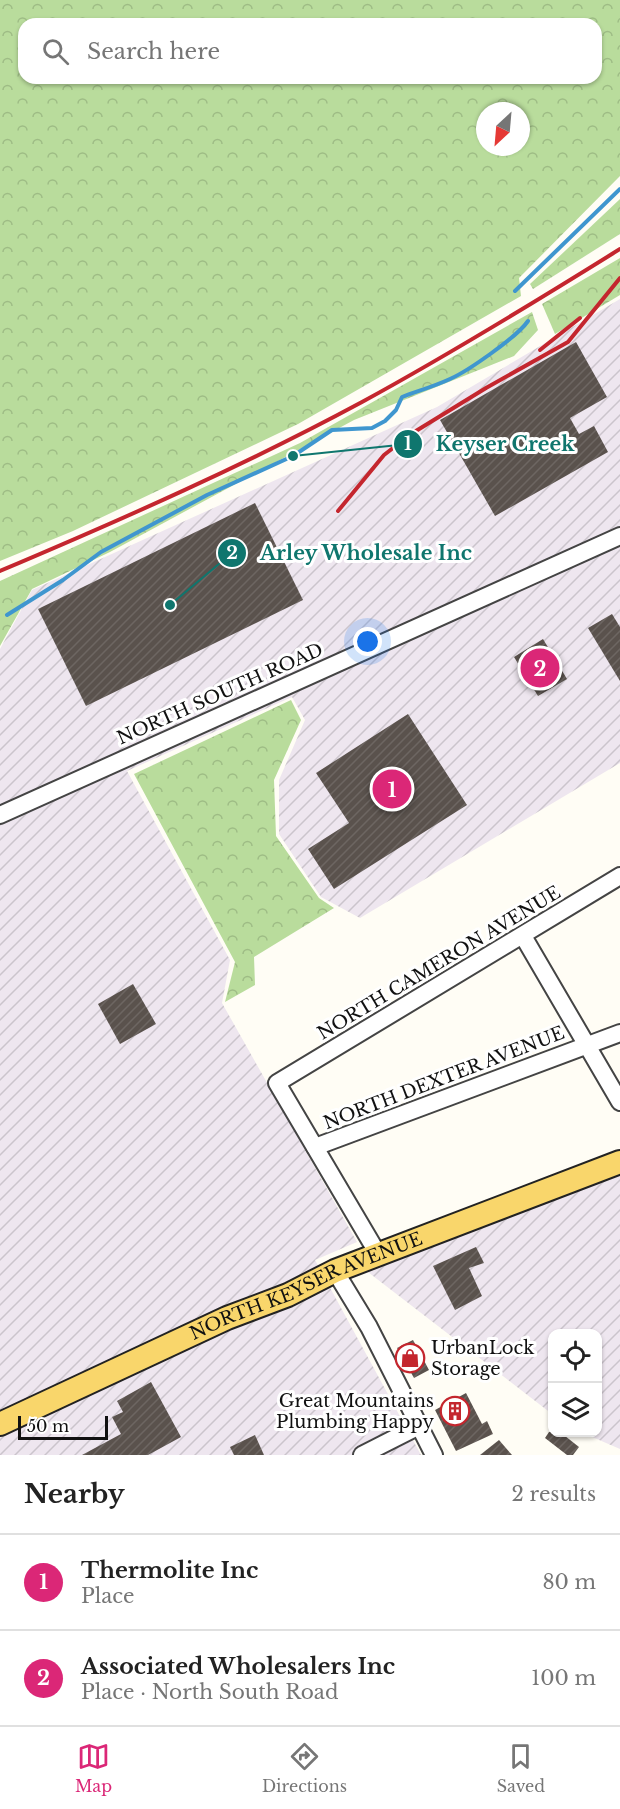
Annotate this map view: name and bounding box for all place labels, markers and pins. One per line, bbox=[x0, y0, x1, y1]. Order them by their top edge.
callout: Keyser Creek bbox=[393, 425, 586, 463]
callout: Arley Wholesale Inc bbox=[217, 534, 485, 572]
pin: 2 bbox=[520, 646, 560, 690]
pin: 1 bbox=[372, 766, 412, 812]
place label: UrbanLock Storage bbox=[431, 1337, 534, 1380]
shop icon: UrbanLock Storage bbox=[394, 1342, 426, 1374]
place label: Great Mountains Plumbing Happy bbox=[276, 1390, 434, 1433]
building icon: Great Mountains Plumbing Happy bbox=[439, 1395, 471, 1427]

